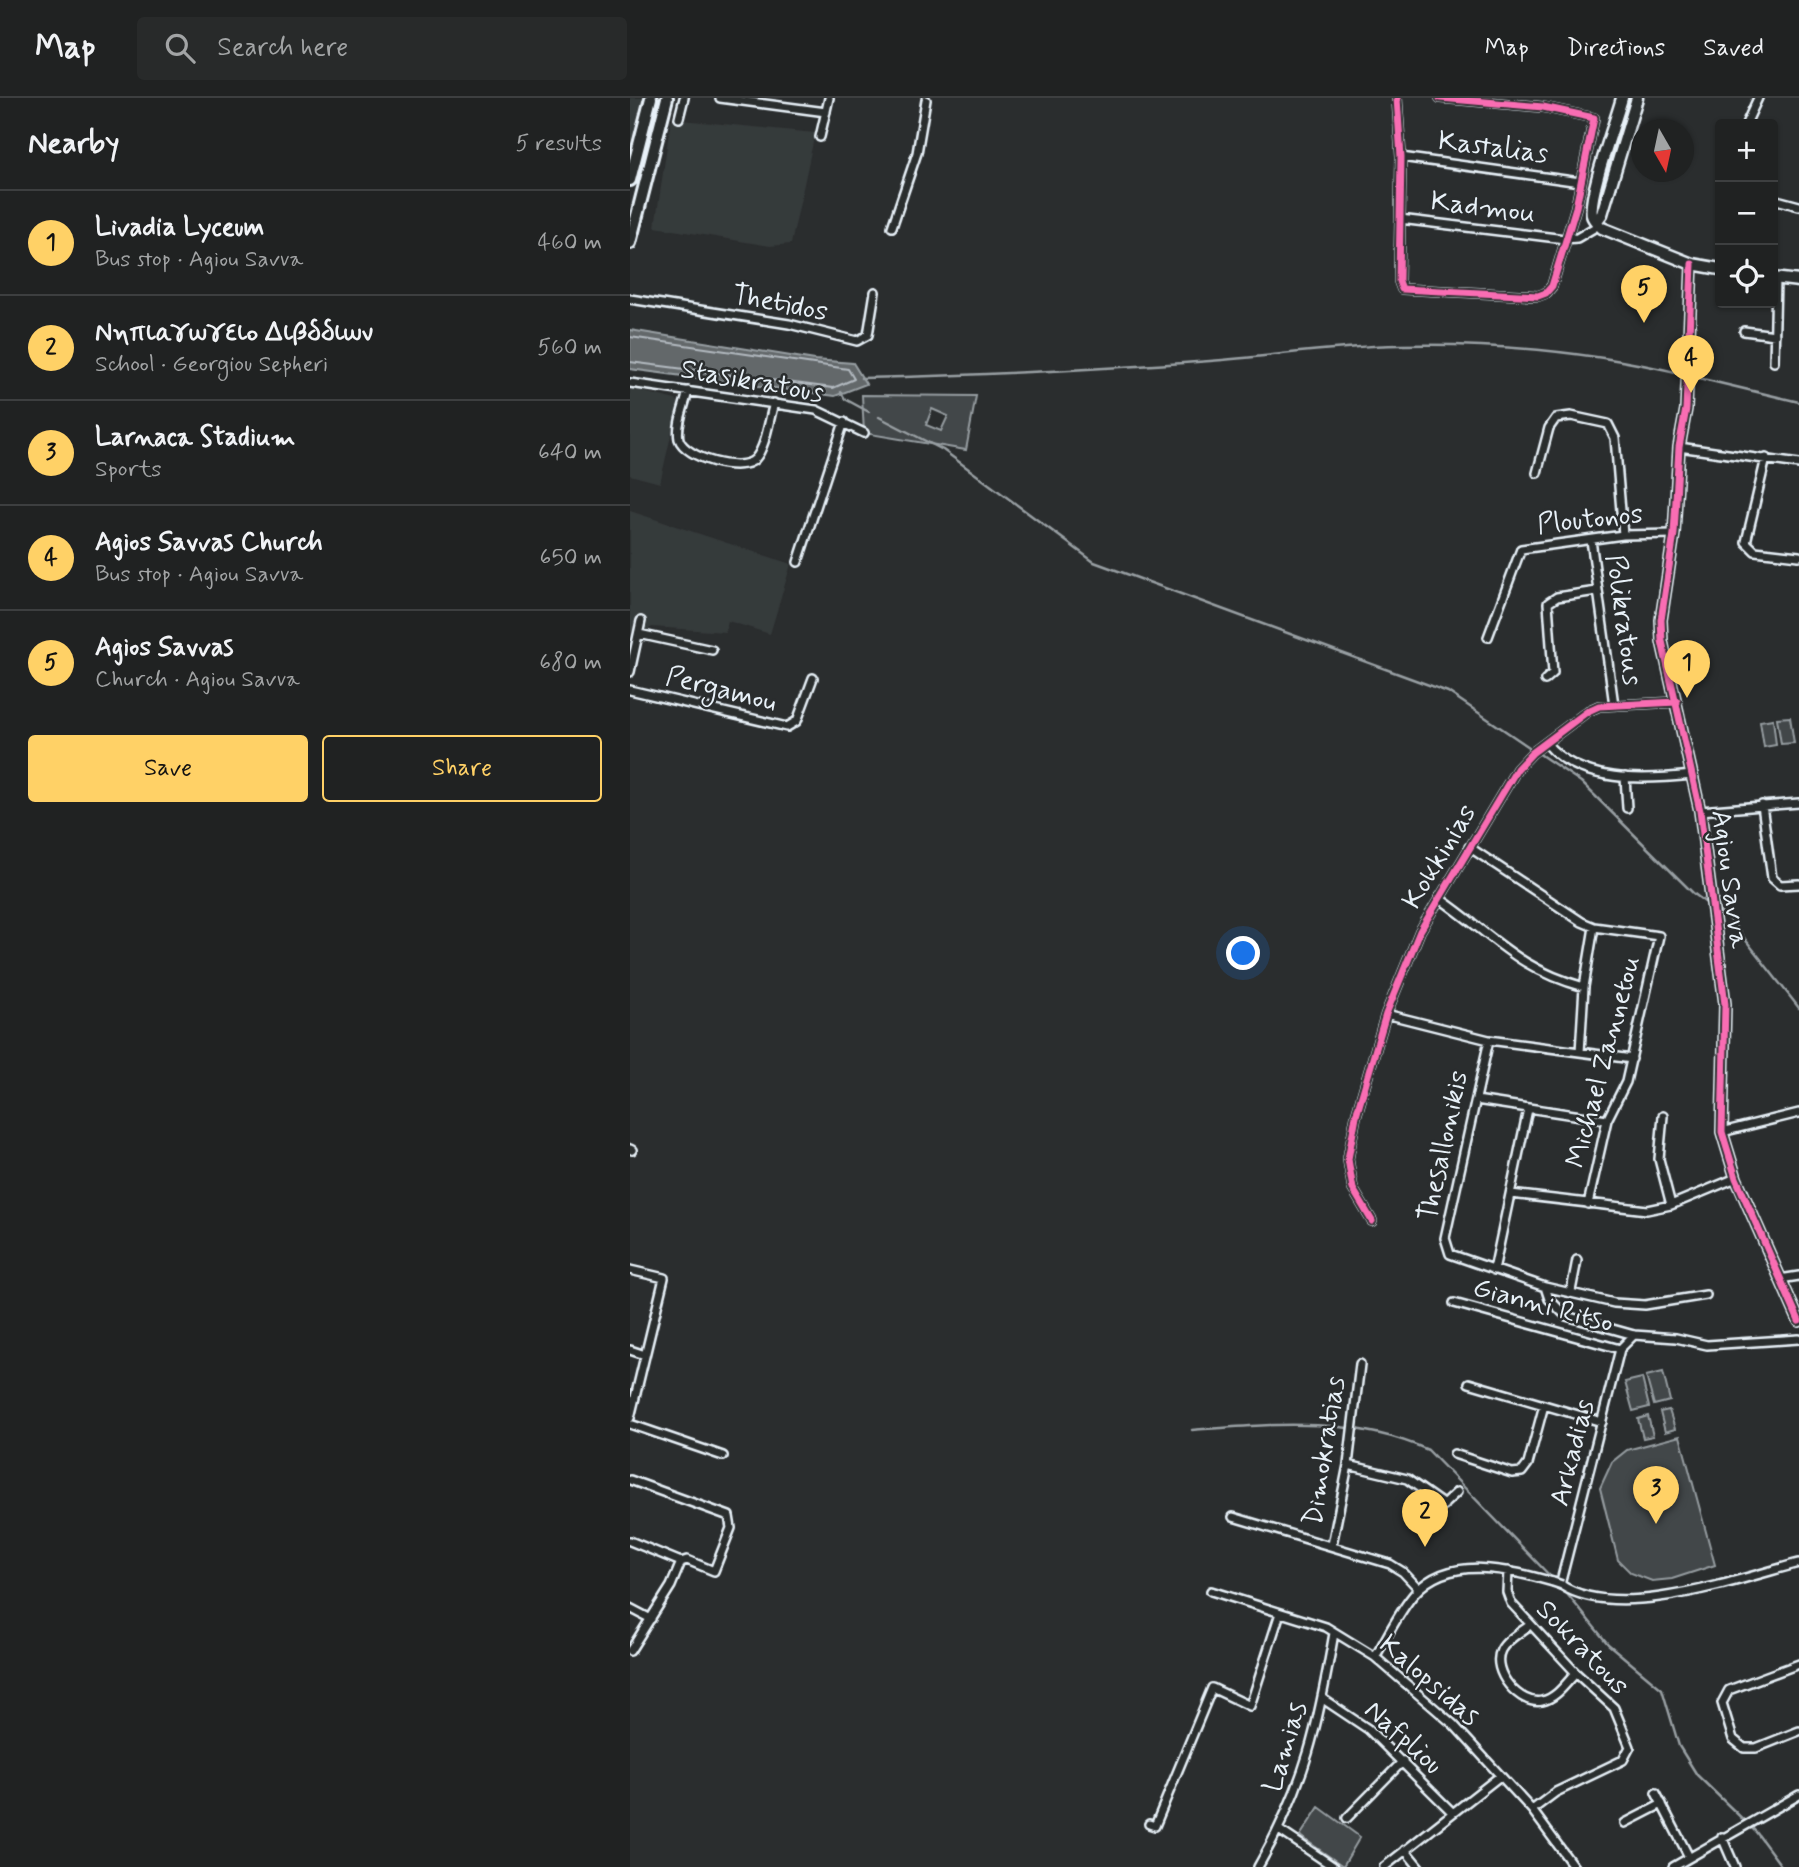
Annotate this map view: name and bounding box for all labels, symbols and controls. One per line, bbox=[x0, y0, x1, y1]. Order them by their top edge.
search box bbox=[137, 17, 627, 80]
text: Map bbox=[35, 26, 95, 70]
icon: search bbox=[161, 29, 199, 67]
text: Search here bbox=[217, 31, 348, 65]
text: Map bbox=[1485, 33, 1529, 64]
text: Directions bbox=[1567, 33, 1665, 64]
text: Saved bbox=[1703, 33, 1764, 64]
north arrow bbox=[1631, 119, 1694, 182]
map controls bbox=[1715, 119, 1778, 308]
button: + bbox=[1715, 119, 1778, 182]
street label: Kastalias bbox=[1436, 123, 1550, 173]
text: Nearby bbox=[28, 124, 119, 163]
text: 5 results bbox=[516, 129, 602, 159]
button: − bbox=[1715, 182, 1778, 245]
street label: Kadmou bbox=[1428, 183, 1538, 233]
text: Livadia Lyceum bbox=[95, 211, 264, 245]
text: 1 bbox=[46, 228, 56, 258]
text: 460 m bbox=[538, 228, 602, 258]
text: Bus stop · Agiou Savva bbox=[95, 245, 303, 275]
button: locate bbox=[1715, 245, 1778, 308]
pin: 5 bbox=[1621, 265, 1667, 323]
street label: Thetidos bbox=[729, 277, 831, 331]
text: Νηπιαγωγειο Διβδδιων bbox=[95, 316, 373, 350]
text: 2 bbox=[45, 333, 57, 363]
text: 560 m bbox=[537, 333, 602, 363]
pin: 4 bbox=[1668, 335, 1714, 393]
text: School · Georgiou Sepheri bbox=[95, 350, 328, 380]
street label: Stasikratous bbox=[677, 351, 827, 413]
text: Larnaca Stadium bbox=[95, 421, 295, 455]
text: 3 bbox=[46, 438, 56, 468]
text: 640 m bbox=[538, 438, 602, 468]
text: Sports bbox=[95, 455, 162, 485]
street label: Ploutonos bbox=[1535, 496, 1645, 544]
text: Agios Savvas Church bbox=[95, 526, 323, 560]
text: 4 bbox=[44, 543, 58, 573]
text: 650 m bbox=[540, 543, 602, 573]
street label: Polikratous bbox=[1595, 552, 1651, 688]
text: Bus stop · Agiou Savva bbox=[95, 560, 303, 590]
text: Agios Savvas bbox=[95, 631, 234, 665]
pin: 1 bbox=[1664, 640, 1710, 698]
text: 5 bbox=[44, 648, 58, 678]
text: 680 m bbox=[539, 648, 602, 678]
street label: Pergamou bbox=[661, 658, 780, 724]
text: Church · Agiou Savva bbox=[95, 665, 300, 695]
button: Save bbox=[28, 735, 308, 802]
button: Share bbox=[322, 735, 602, 802]
street label: Kokkinias bbox=[1394, 798, 1486, 916]
street label: Agiou Savva bbox=[1701, 807, 1757, 951]
your location bbox=[1226, 936, 1260, 970]
street label: Michael Zannetou bbox=[1558, 952, 1650, 1172]
street label: Thesallonikis bbox=[1410, 1067, 1478, 1225]
street label: Gianni Ritso bbox=[1469, 1269, 1617, 1343]
street label: Dimokratias bbox=[1295, 1374, 1355, 1528]
street label: Arkadias bbox=[1542, 1396, 1604, 1510]
pin: 3 bbox=[1633, 1466, 1679, 1524]
pin: 2 bbox=[1402, 1489, 1448, 1547]
street label: Sokratous bbox=[1527, 1592, 1637, 1704]
street label: Kalopsidas bbox=[1371, 1627, 1487, 1735]
street label: Nafpliou bbox=[1356, 1693, 1450, 1783]
street label: Lamias bbox=[1255, 1697, 1317, 1797]

